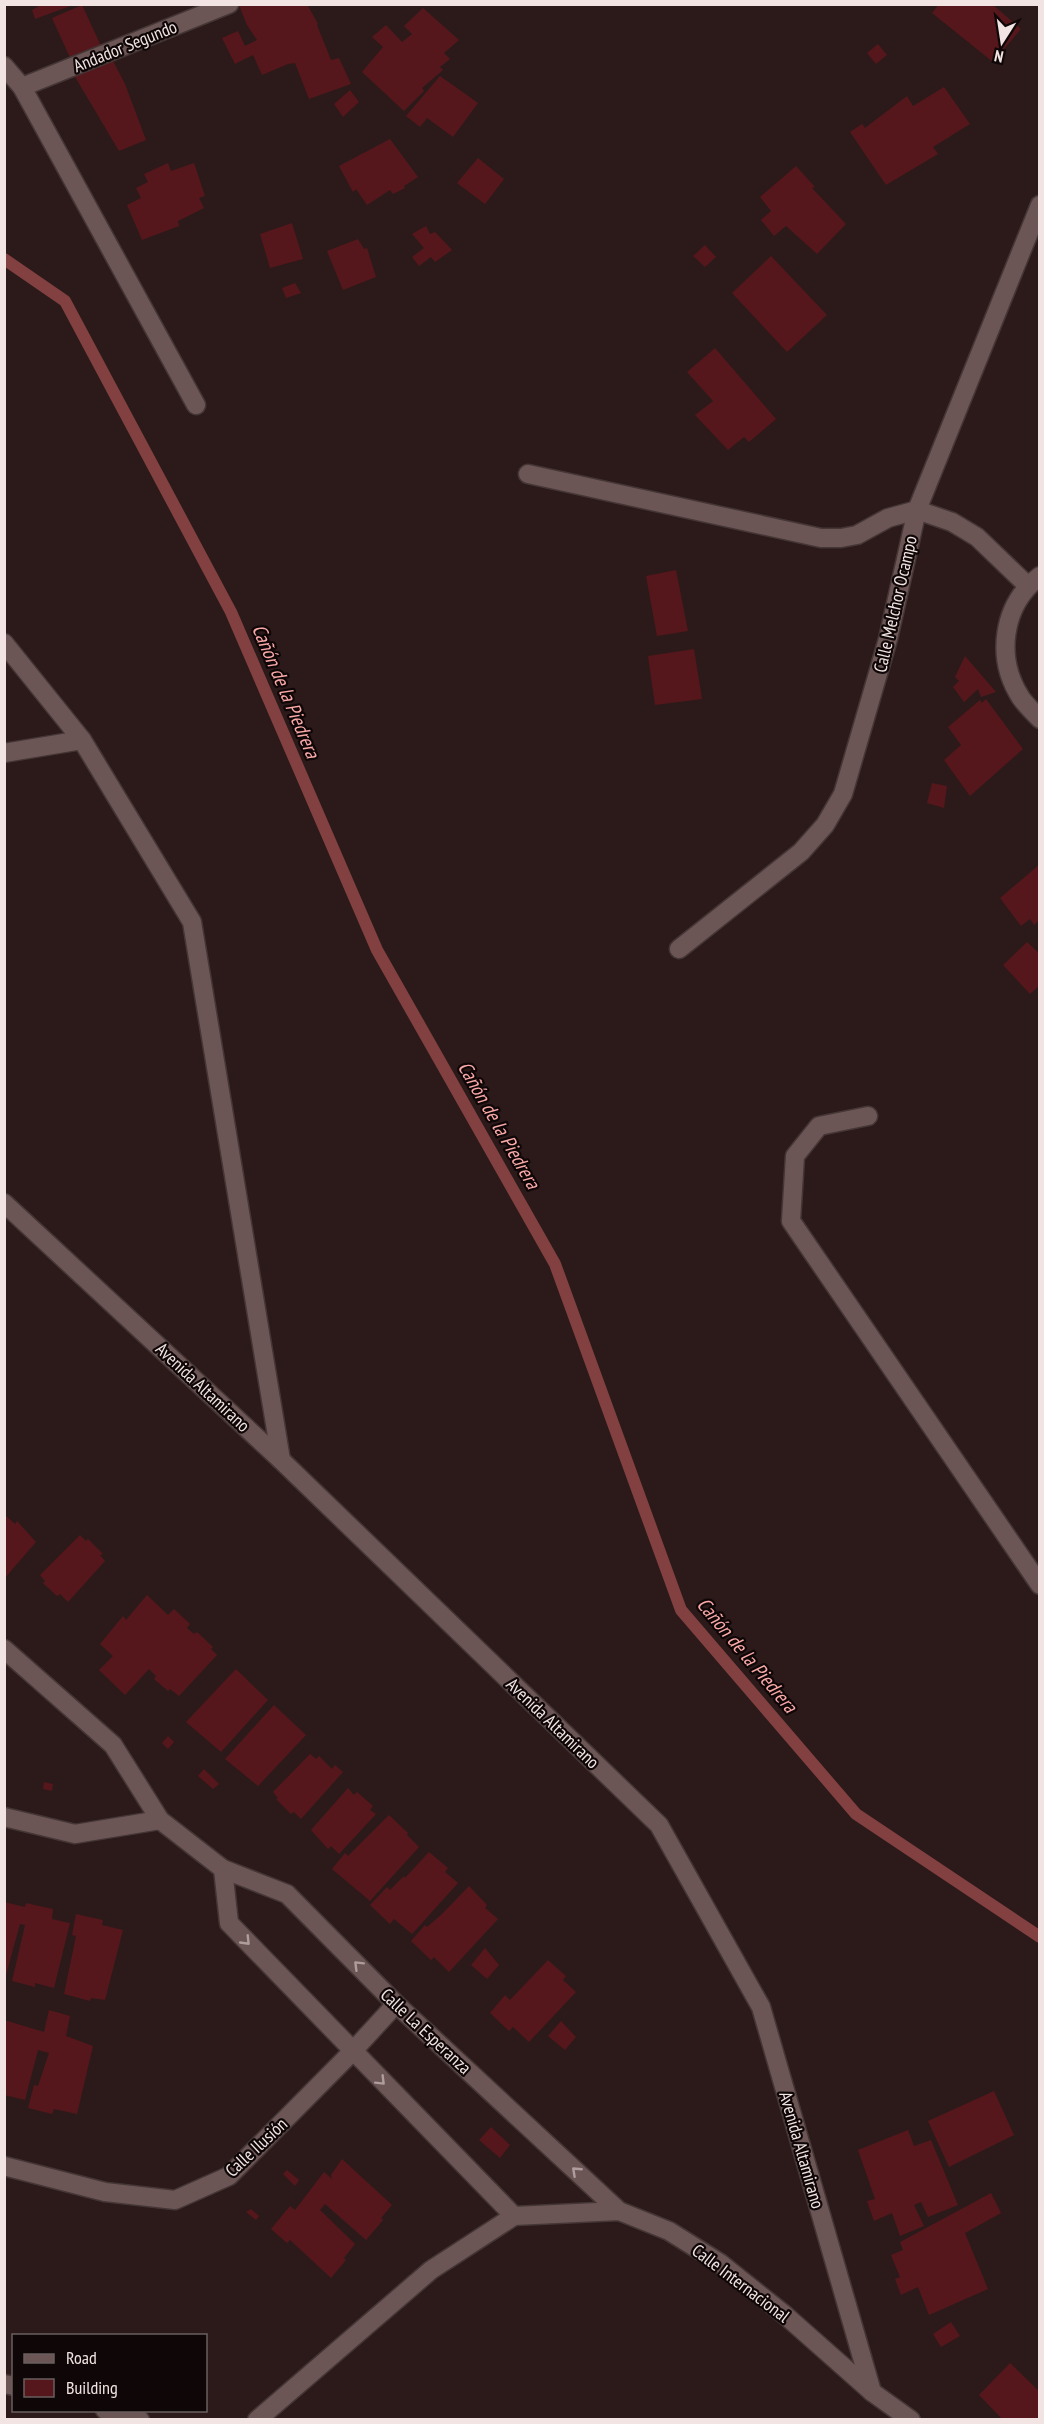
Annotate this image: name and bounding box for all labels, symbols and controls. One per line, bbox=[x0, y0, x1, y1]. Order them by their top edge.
north arrow bbox=[972, 12, 1032, 72]
street label: Andador Segundo bbox=[70, 15, 180, 77]
text: N bbox=[993, 46, 1005, 67]
street label: Calle Melchor Ocampo bbox=[868, 533, 922, 675]
water label: Cañón de la Piedrera bbox=[246, 620, 326, 763]
water label: Cañón de la Piedrera bbox=[452, 1057, 546, 1194]
street label: Avenida Altamirano bbox=[151, 1337, 255, 1437]
water label: Cañón de la Piedrera bbox=[691, 1592, 804, 1719]
street label: Avenida Altamirano bbox=[502, 1673, 605, 1773]
one-way arrow bbox=[239, 1934, 250, 1945]
one-way arrow bbox=[354, 1962, 365, 1973]
street label: Calle La Esperanza bbox=[376, 1983, 476, 2079]
one-way arrow bbox=[374, 2074, 385, 2085]
street label: Avenida Altamirano bbox=[774, 2089, 830, 2211]
street label: Calle Ilusión bbox=[220, 2112, 292, 2182]
one-way arrow bbox=[573, 2167, 583, 2178]
street label: Calle Internacional bbox=[688, 2239, 795, 2328]
legend bbox=[12, 2334, 207, 2412]
text: Road bbox=[66, 2346, 97, 2369]
text: Building bbox=[66, 2376, 118, 2399]

